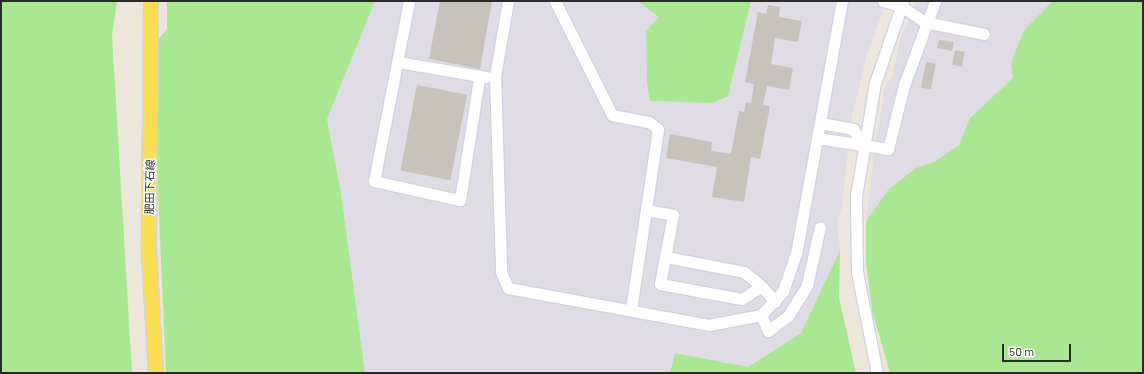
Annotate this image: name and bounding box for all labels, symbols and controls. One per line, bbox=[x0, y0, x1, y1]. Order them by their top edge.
street label: 肥田下石線 bbox=[143, 159, 157, 215]
scale bar bbox=[1004, 336, 1073, 362]
text: 50 m bbox=[1009, 344, 1034, 358]

